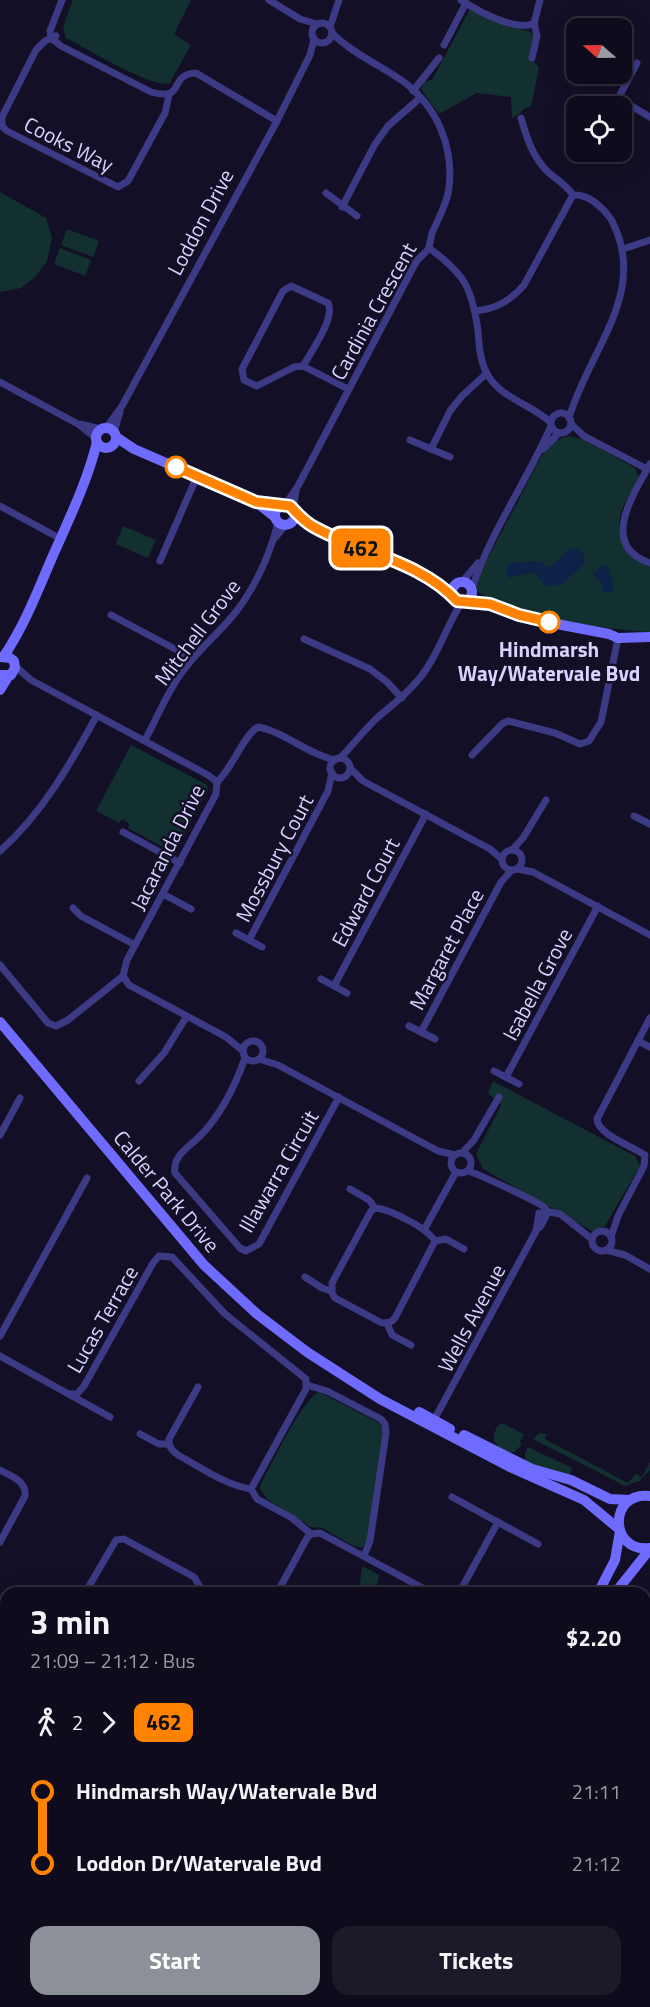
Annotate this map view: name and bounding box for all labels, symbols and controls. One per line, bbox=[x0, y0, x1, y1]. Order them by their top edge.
north arrow bbox=[566, 18, 632, 84]
map controls bbox=[566, 18, 632, 162]
button: locate bbox=[566, 96, 632, 162]
street label: Cooks Way bbox=[19, 108, 119, 180]
street label: Loddon Drive bbox=[159, 163, 241, 281]
street label: Cardinia Crescent bbox=[322, 236, 424, 386]
unlabelled marker bbox=[165, 456, 187, 478]
line badge: 462 bbox=[326, 528, 395, 568]
text: 462 bbox=[343, 532, 379, 564]
street label: Mitchell Grove bbox=[146, 572, 248, 692]
marker: Hindmarsh Way/Watervale Bvd bbox=[538, 611, 560, 633]
place label: Hindmarsh Way/Watervale Bvd bbox=[458, 633, 640, 689]
street label: Jacaranda Drive bbox=[122, 778, 212, 916]
street label: Mossbury Court bbox=[227, 788, 321, 928]
street label: Edward Court bbox=[323, 831, 408, 952]
street label: Margaret Place bbox=[400, 882, 492, 1016]
street label: Isabella Grove bbox=[494, 922, 580, 1046]
street label: Illawarra Circuit bbox=[230, 1103, 326, 1238]
street label: Calder Park Drive bbox=[106, 1123, 228, 1259]
street label: Wells Avenue bbox=[429, 1258, 513, 1378]
street label: Lucas Terrace bbox=[58, 1259, 146, 1379]
text: 3 min bbox=[30, 1597, 110, 1647]
text: $2.20 bbox=[566, 1621, 621, 1655]
text: 21:09 – 21:12 · Bus bbox=[30, 1645, 195, 1676]
icon: walk bbox=[30, 1706, 63, 1739]
icon: forward bbox=[92, 1706, 125, 1739]
text: 462 bbox=[146, 1706, 181, 1738]
text: 2 bbox=[72, 1707, 83, 1738]
text: Hindmarsh Way/Watervale Bvd bbox=[76, 1774, 377, 1808]
text: 21:11 bbox=[572, 1776, 621, 1807]
text: Loddon Dr/Watervale Bvd bbox=[76, 1846, 322, 1880]
text: 21:12 bbox=[572, 1848, 621, 1879]
button: Start bbox=[30, 1926, 320, 1995]
button: Tickets bbox=[332, 1926, 621, 1995]

